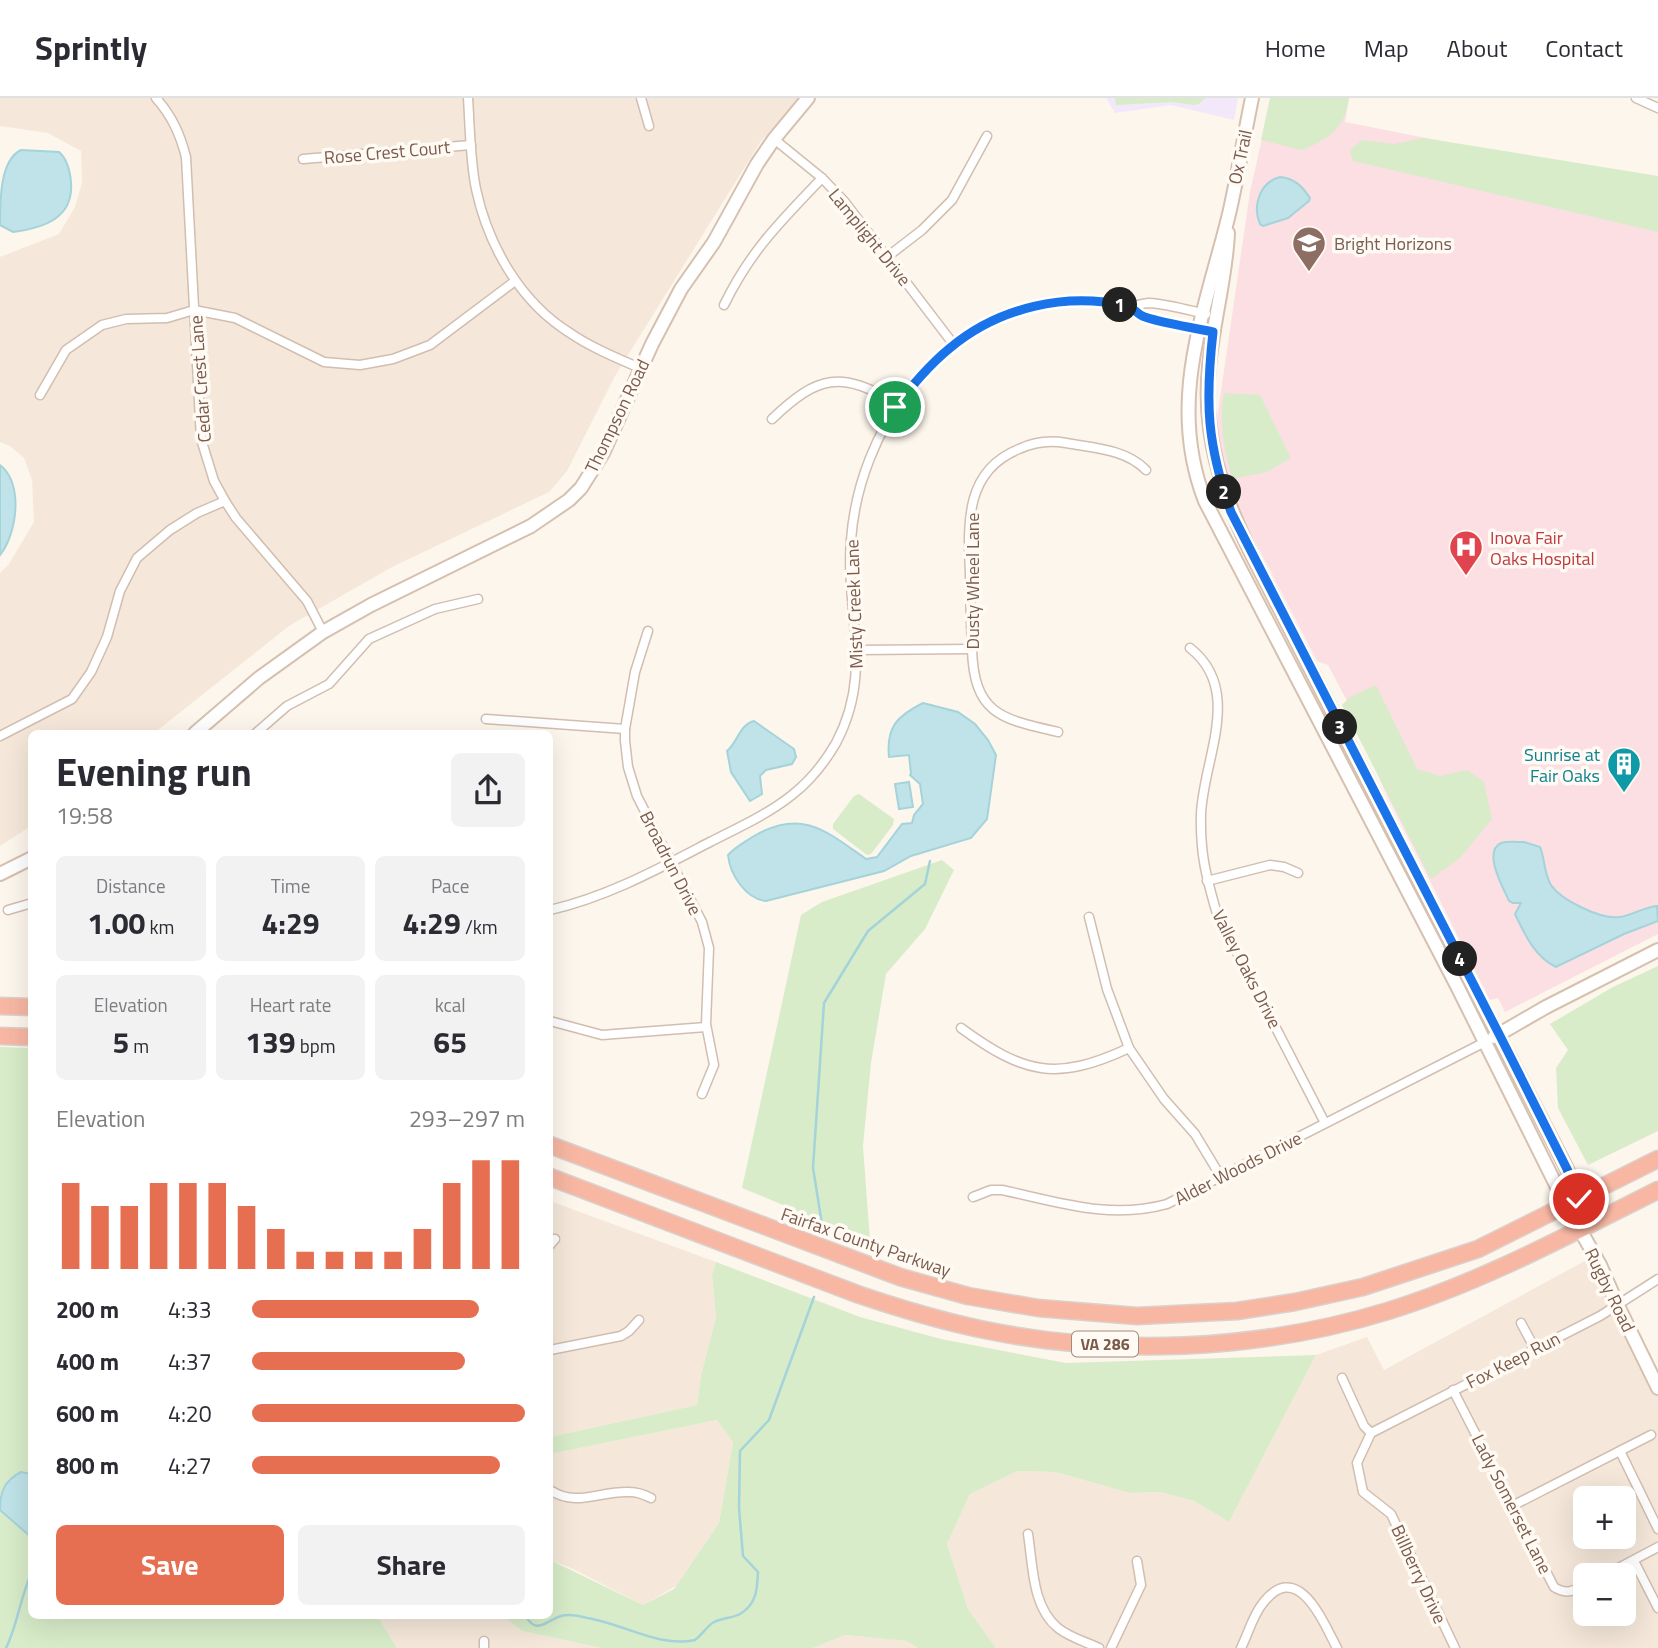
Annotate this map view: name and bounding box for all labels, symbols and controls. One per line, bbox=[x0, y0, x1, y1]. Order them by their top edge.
text: Sprintly bbox=[35, 23, 147, 73]
text: Home bbox=[1265, 30, 1326, 66]
text: Map bbox=[1364, 30, 1409, 66]
text: About bbox=[1447, 30, 1507, 66]
text: Contact bbox=[1545, 30, 1623, 66]
street label: Ox Trail bbox=[1221, 127, 1259, 187]
street label: Rose Crest Court bbox=[323, 133, 452, 171]
street label: Lamplight Drive bbox=[822, 182, 918, 292]
school or university icon: Bright Horizons bbox=[1290, 224, 1328, 273]
place label: Bright Horizons bbox=[1334, 230, 1452, 257]
pin: 1 bbox=[1102, 288, 1138, 322]
text: 1 bbox=[1114, 290, 1125, 319]
street label: Cedar Crest Lane bbox=[182, 315, 218, 443]
street label: Thompson Road bbox=[578, 355, 656, 477]
pin bbox=[865, 377, 925, 437]
icon: arrive bbox=[876, 388, 914, 426]
pin: 2 bbox=[1206, 474, 1242, 510]
text: 2 bbox=[1218, 477, 1229, 506]
street label: Dusty Wheel Lane bbox=[959, 513, 986, 649]
place label: Inova Fair Oaks Hospital bbox=[1490, 524, 1595, 572]
hospital icon: Inova Fair Oaks Hospital bbox=[1447, 528, 1485, 577]
street label: Misty Creek Lane bbox=[838, 539, 870, 669]
pin: 3 bbox=[1322, 710, 1358, 744]
text: 3 bbox=[1334, 712, 1345, 741]
place label: Sunrise at Fair Oaks bbox=[1524, 741, 1601, 789]
text: Evening run bbox=[56, 743, 252, 801]
building icon: Sunrise at Fair Oaks bbox=[1605, 745, 1643, 794]
button: share bbox=[451, 753, 525, 827]
text: 19:58 bbox=[56, 798, 113, 833]
street label: Broadrun Drive bbox=[633, 806, 709, 920]
text: Distance bbox=[96, 871, 166, 900]
text: Time bbox=[271, 871, 310, 900]
text: Pace bbox=[431, 871, 469, 900]
text: 1.00 bbox=[87, 900, 145, 946]
text: 4:29 bbox=[261, 900, 320, 946]
text: 4:29 bbox=[403, 900, 461, 946]
street label: Valley Oaks Drive bbox=[1205, 905, 1289, 1033]
text: km bbox=[145, 912, 174, 941]
text: /km bbox=[461, 912, 498, 941]
pin: 4 bbox=[1442, 942, 1478, 976]
text: 4 bbox=[1454, 944, 1465, 973]
text: Elevation bbox=[94, 990, 168, 1019]
text: Heart rate bbox=[250, 990, 331, 1019]
text: kcal bbox=[435, 990, 466, 1019]
text: 5 bbox=[112, 1019, 129, 1065]
text: 139 bbox=[245, 1019, 296, 1065]
text: 65 bbox=[433, 1019, 467, 1065]
text: m bbox=[129, 1031, 149, 1060]
text: bpm bbox=[296, 1031, 336, 1060]
text: Elevation bbox=[56, 1101, 145, 1136]
text: 293–297 m bbox=[409, 1101, 525, 1136]
street label: Alder Woods Drive bbox=[1170, 1124, 1306, 1212]
pin bbox=[1549, 1169, 1609, 1229]
icon: check bbox=[1560, 1180, 1598, 1218]
street label: Fairfax County Parkway bbox=[777, 1200, 955, 1284]
street label: Rugby Road bbox=[1578, 1243, 1642, 1337]
text: 200 m bbox=[56, 1292, 119, 1327]
text: 4:33 bbox=[168, 1292, 212, 1327]
street label: Fox Keep Run bbox=[1461, 1325, 1565, 1395]
road number: VA 286 bbox=[1072, 1332, 1138, 1356]
text: 400 m bbox=[56, 1344, 119, 1379]
text: 4:37 bbox=[168, 1344, 212, 1379]
text: 600 m bbox=[56, 1396, 119, 1431]
text: 4:20 bbox=[168, 1396, 212, 1431]
street label: Lady Somerset Lane bbox=[1465, 1429, 1559, 1579]
text: 800 m bbox=[56, 1448, 119, 1483]
text: 4:27 bbox=[168, 1448, 212, 1483]
map controls bbox=[1573, 1486, 1636, 1626]
button: + bbox=[1573, 1486, 1636, 1549]
street label: Billberry Drive bbox=[1384, 1520, 1454, 1628]
button: Save bbox=[56, 1525, 284, 1605]
button: Share bbox=[298, 1525, 525, 1605]
button: − bbox=[1573, 1563, 1636, 1626]

